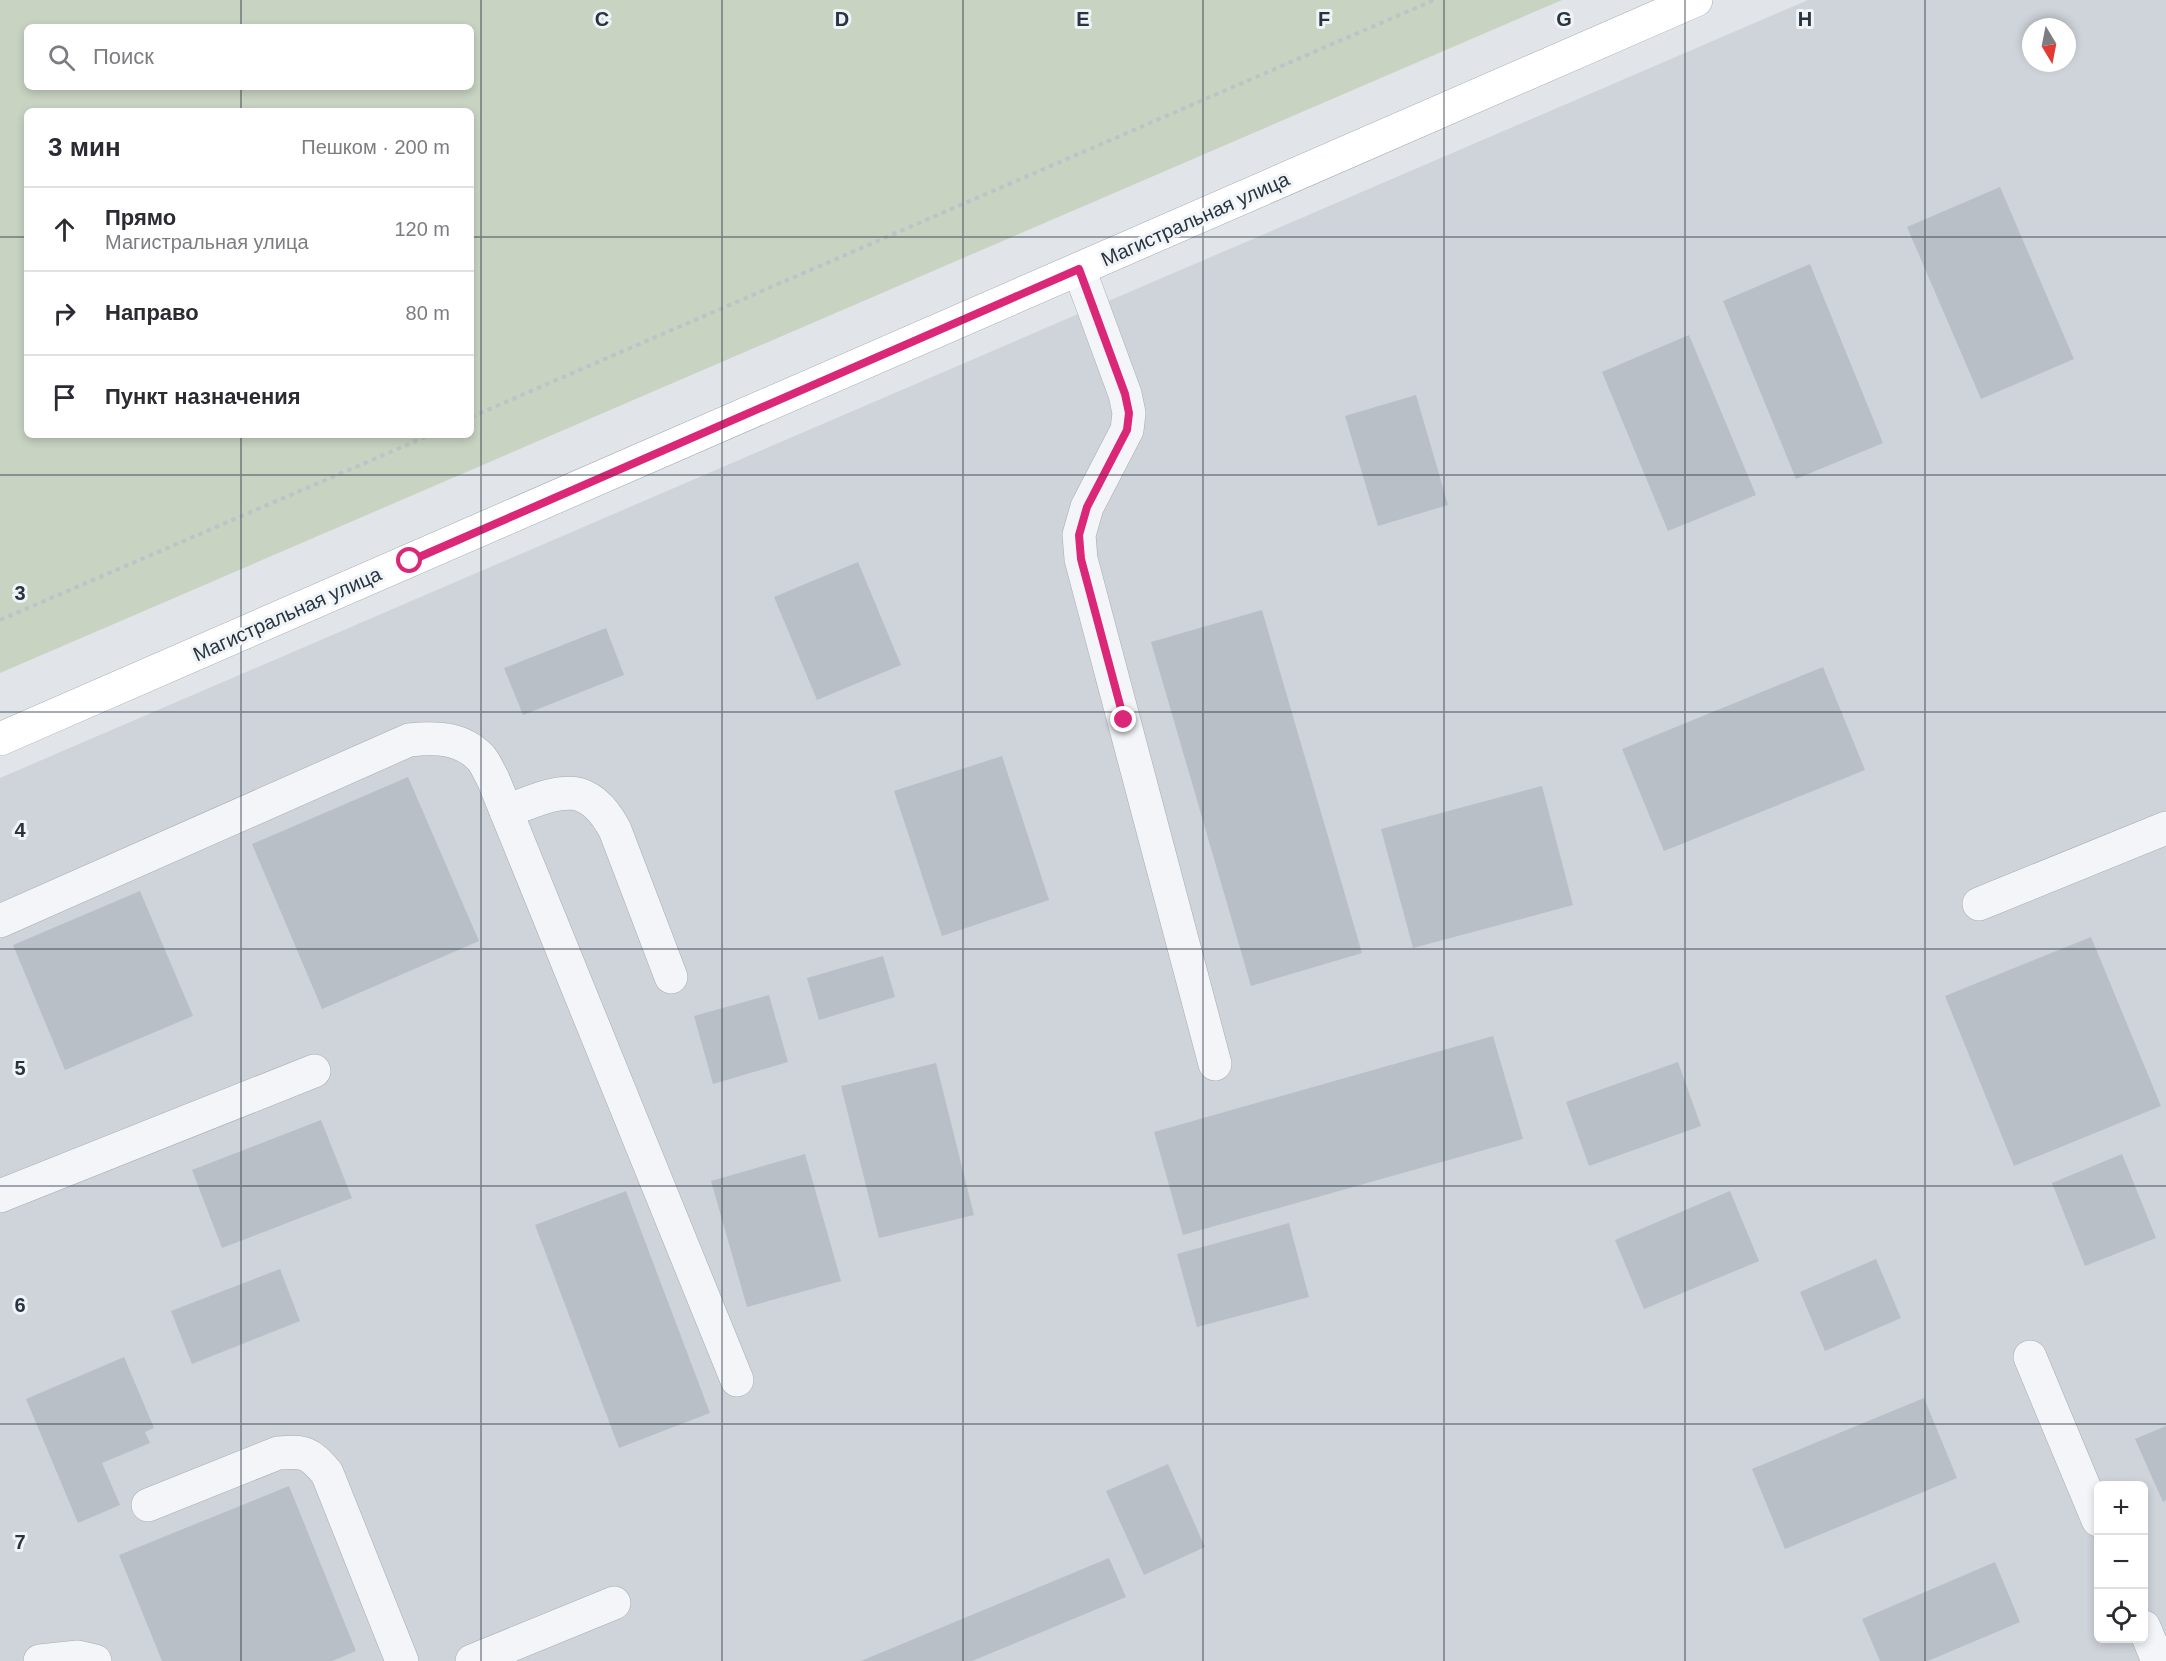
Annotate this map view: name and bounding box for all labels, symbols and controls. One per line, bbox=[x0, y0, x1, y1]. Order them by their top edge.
text: C bbox=[595, 8, 609, 30]
text: D bbox=[835, 8, 849, 30]
text: E bbox=[1076, 8, 1090, 30]
text: F bbox=[1318, 8, 1330, 30]
text: G bbox=[1556, 8, 1572, 30]
text: H bbox=[1798, 8, 1812, 30]
north arrow bbox=[2022, 18, 2076, 72]
search box bbox=[24, 24, 474, 90]
icon: search bbox=[45, 41, 78, 74]
text: Поиск bbox=[93, 44, 154, 69]
text: 3 мин bbox=[48, 132, 121, 162]
text: Пешком · 200 m bbox=[301, 136, 450, 158]
street label: Магистральная улица bbox=[1098, 167, 1293, 270]
text: Прямо bbox=[105, 205, 176, 230]
icon: ahead bbox=[48, 213, 81, 246]
text: 120 m bbox=[394, 218, 450, 240]
text: Магистральная улица bbox=[105, 231, 309, 253]
icon: right bbox=[48, 297, 81, 330]
text: Направо bbox=[105, 300, 199, 325]
text: 80 m bbox=[406, 302, 450, 324]
icon: arrive bbox=[48, 381, 81, 414]
text: Пункт назначения bbox=[105, 384, 301, 409]
route start bbox=[396, 547, 422, 573]
street label: Магистральная улица bbox=[190, 562, 385, 665]
text: 3 bbox=[14, 582, 26, 604]
route end bbox=[1110, 706, 1136, 732]
text: 4 bbox=[14, 819, 26, 841]
text: 5 bbox=[14, 1057, 26, 1079]
text: 6 bbox=[14, 1294, 26, 1316]
map controls bbox=[2094, 1481, 2148, 1643]
button: + bbox=[2094, 1481, 2148, 1535]
text: 7 bbox=[14, 1531, 26, 1553]
button: − bbox=[2094, 1535, 2148, 1589]
button: locate bbox=[2094, 1589, 2148, 1643]

